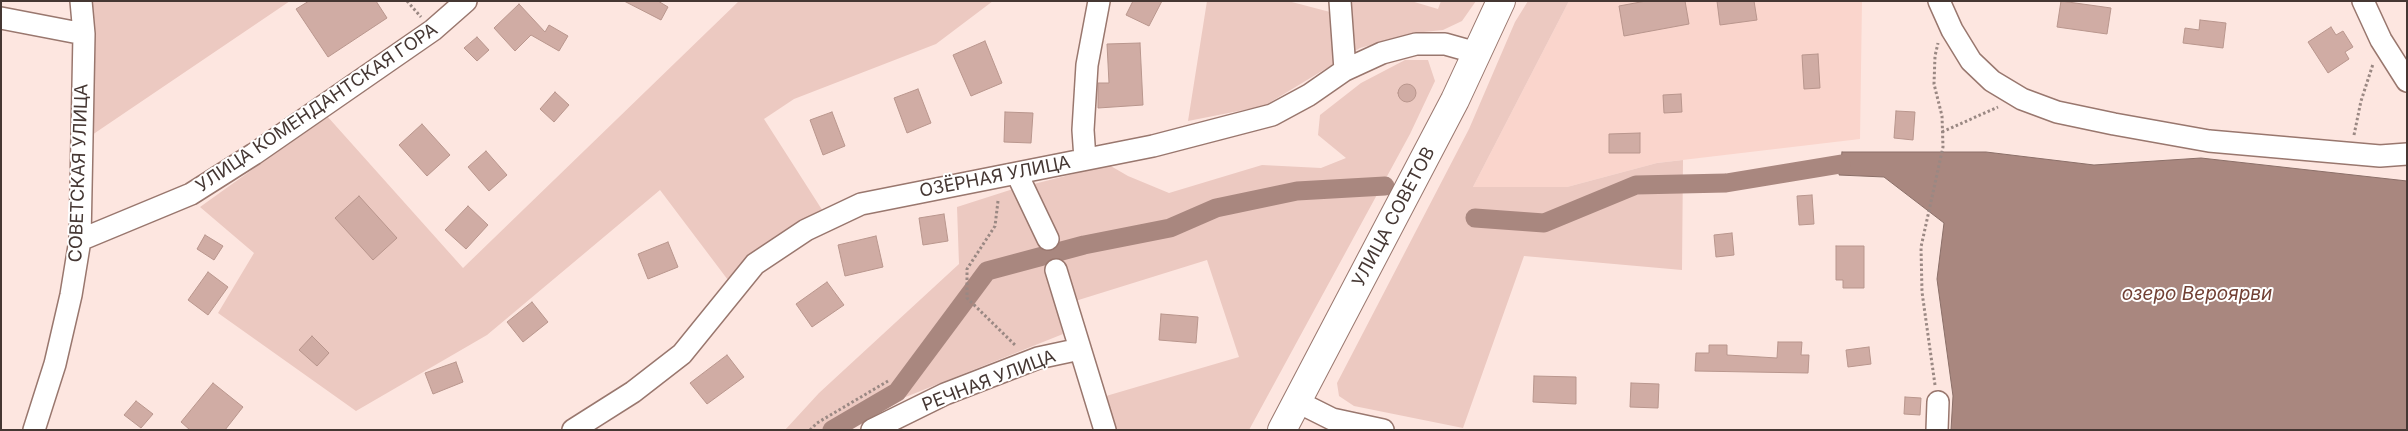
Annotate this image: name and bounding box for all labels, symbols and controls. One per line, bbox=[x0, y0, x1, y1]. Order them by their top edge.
street label: УЛИЦА КОМЕНДАНТСКАЯ ГОРА bbox=[192, 19, 442, 197]
street label: СОВЕТСКАЯ УЛИЦА bbox=[65, 83, 93, 263]
street label: УЛИЦА СОВЕТОВ bbox=[1348, 144, 1440, 290]
street label: ОЗЁРНАЯ УЛИЦА bbox=[918, 152, 1072, 202]
water label: озеро Вероярви bbox=[2122, 283, 2272, 305]
street label: РЕЧНАЯ УЛИЦА bbox=[919, 346, 1059, 416]

